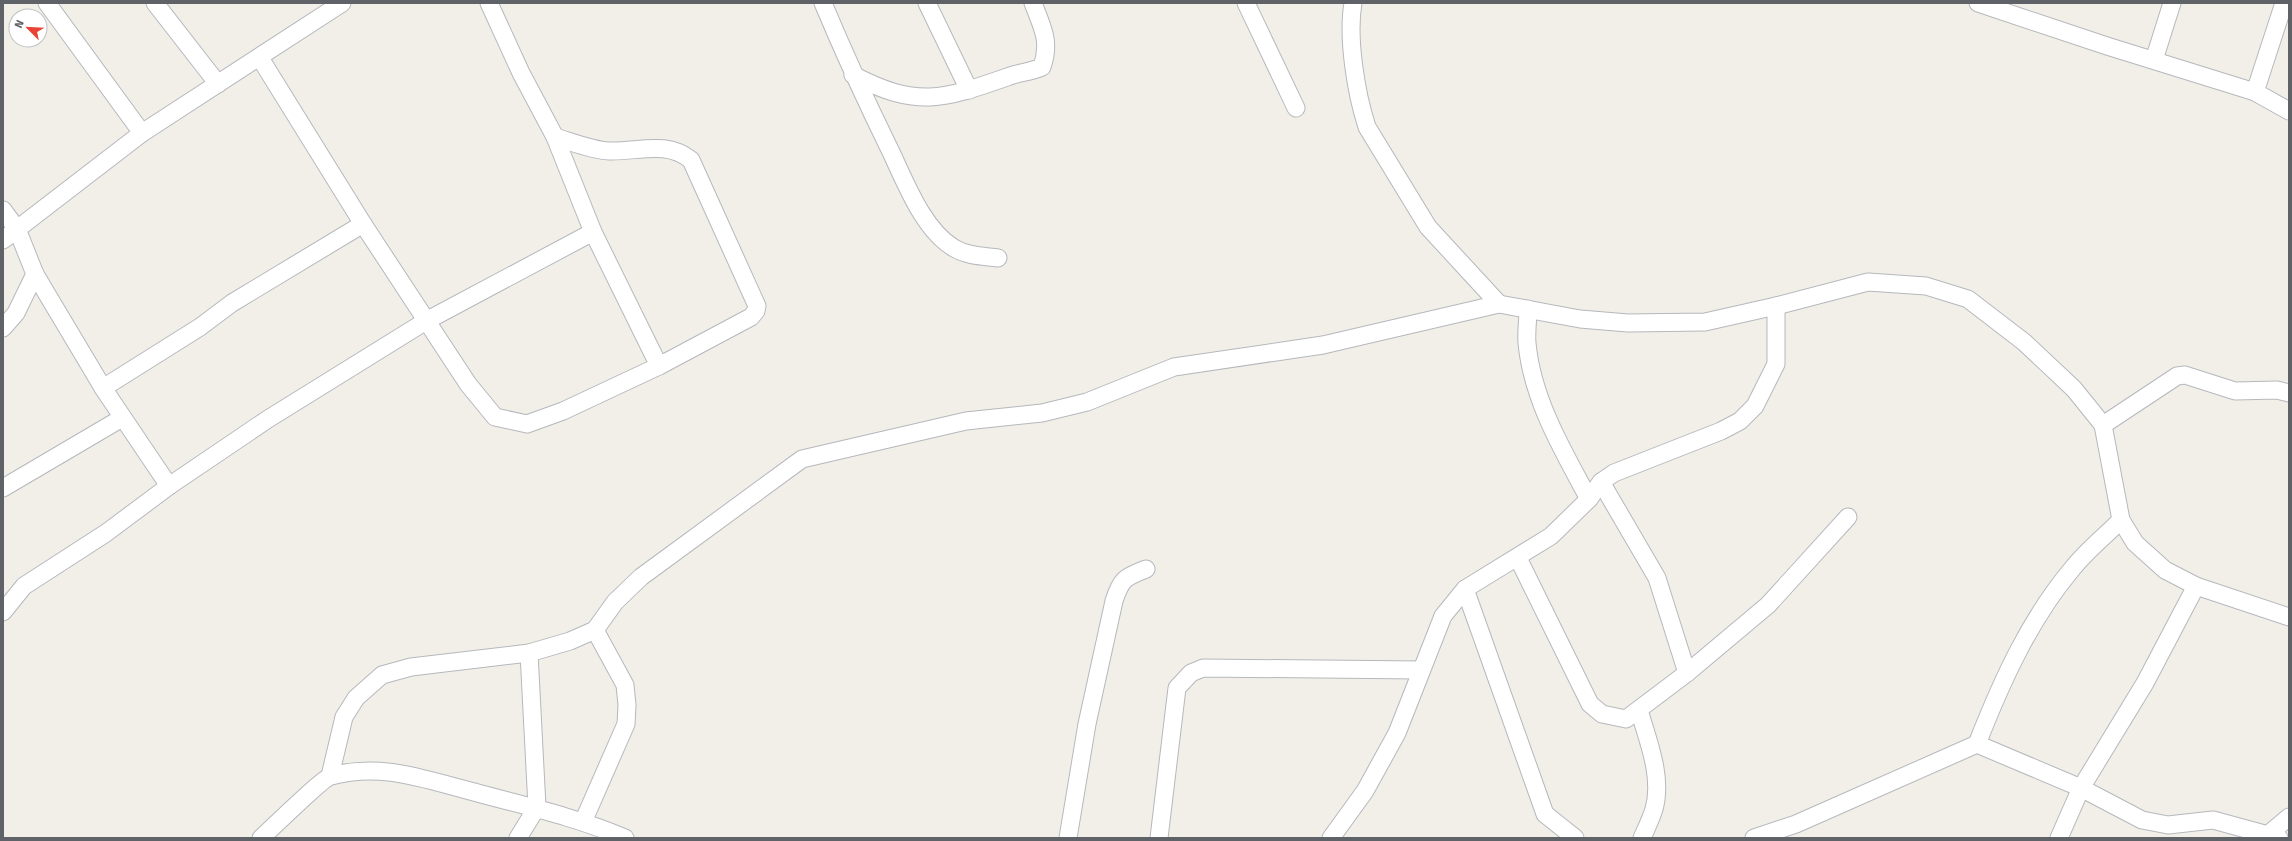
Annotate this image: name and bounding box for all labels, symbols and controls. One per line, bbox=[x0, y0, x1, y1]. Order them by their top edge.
north arrow bbox=[8, 8, 48, 48]
text: N bbox=[12, 18, 27, 30]

